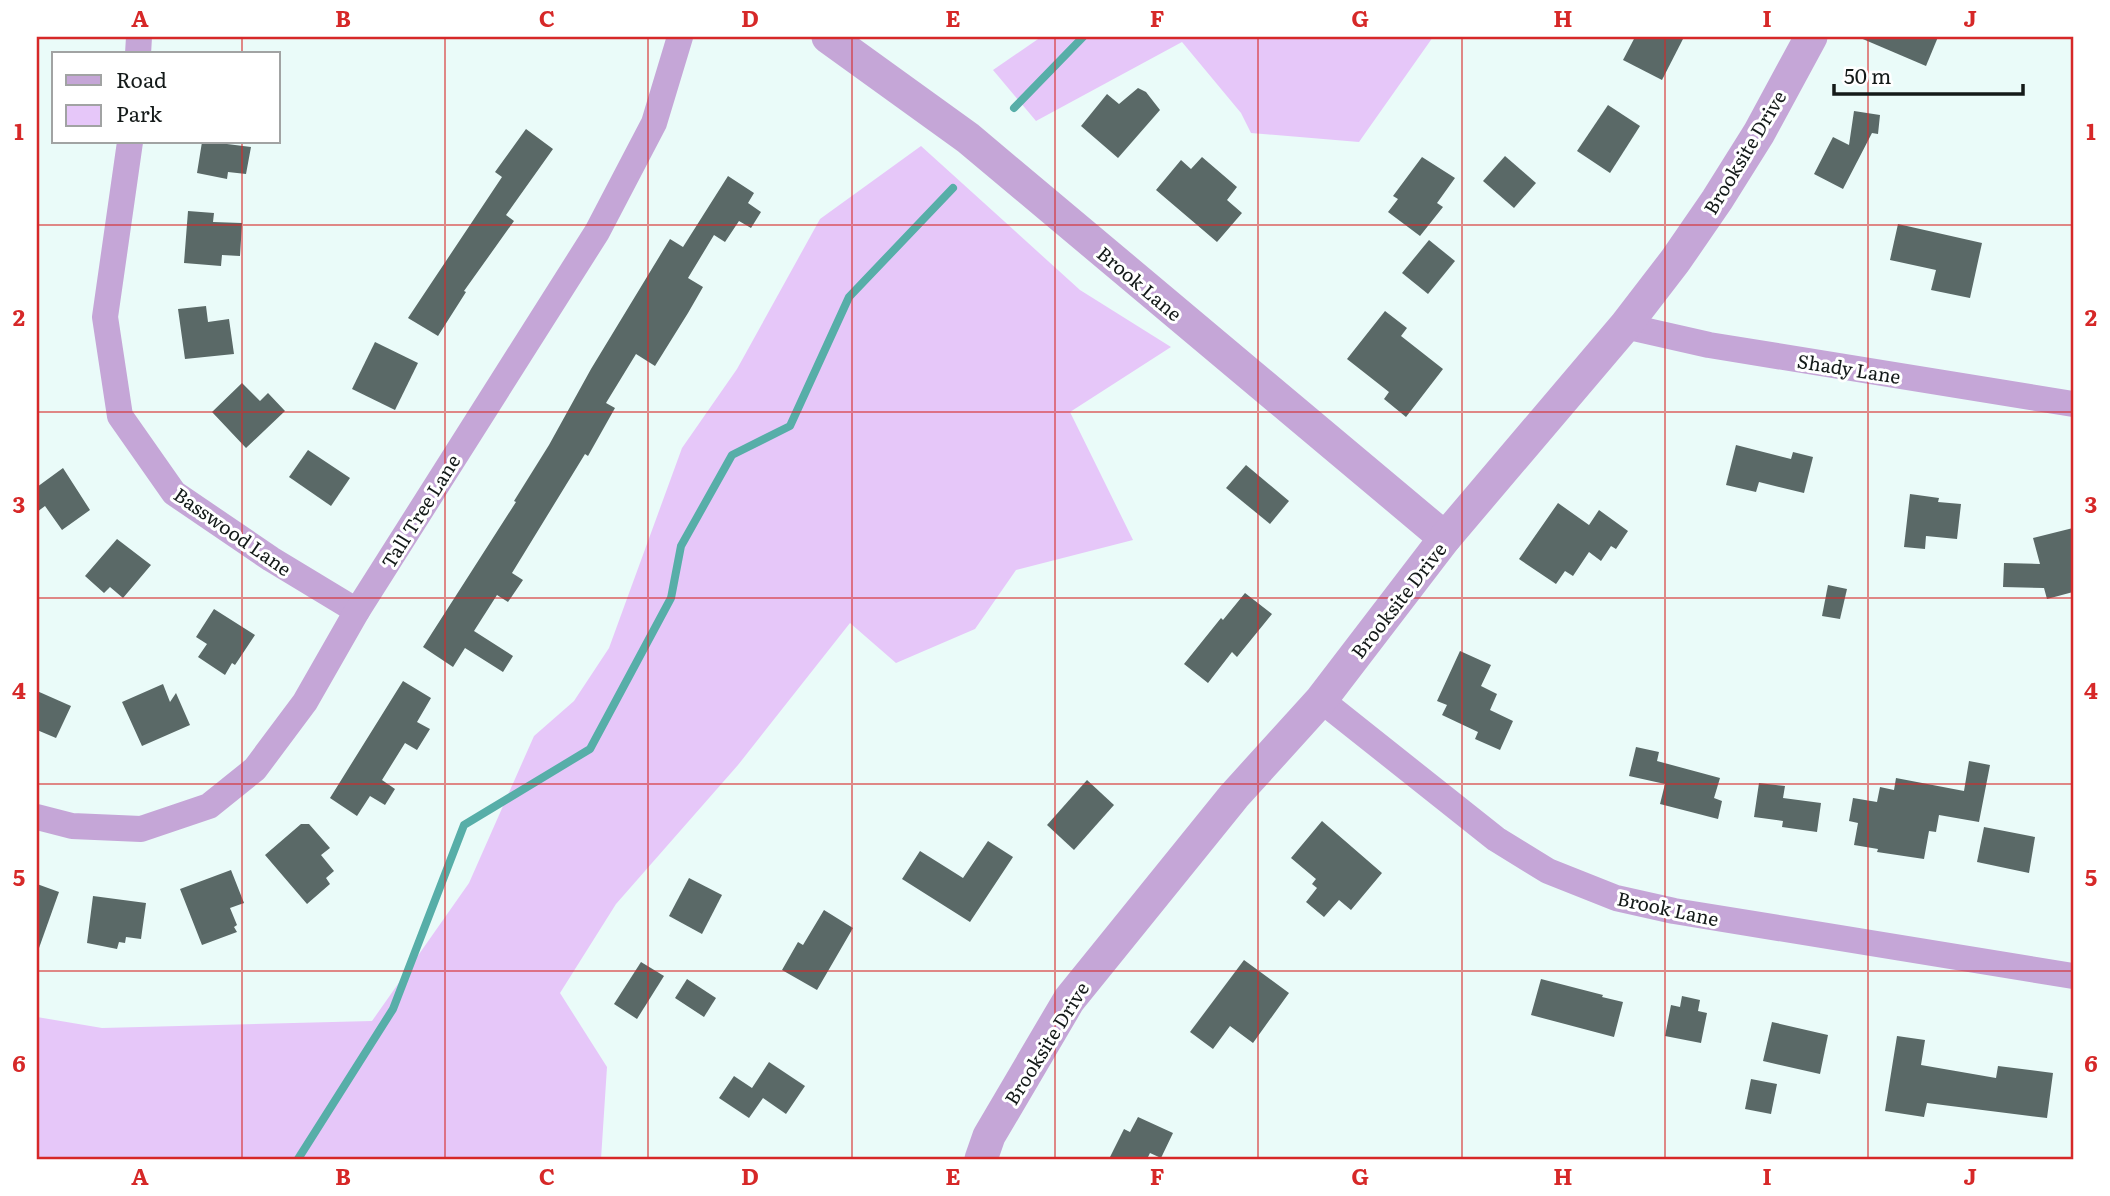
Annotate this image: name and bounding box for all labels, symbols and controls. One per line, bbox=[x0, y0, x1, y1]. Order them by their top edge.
text: A bbox=[131, 0, 149, 34]
text: B bbox=[335, 0, 351, 34]
text: C bbox=[539, 0, 555, 34]
text: D bbox=[741, 0, 759, 34]
text: E bbox=[945, 0, 961, 34]
text: F bbox=[1150, 0, 1165, 34]
text: G bbox=[1351, 0, 1369, 34]
text: H bbox=[1553, 0, 1573, 34]
text: I bbox=[1762, 0, 1772, 34]
text: J bbox=[1963, 0, 1977, 34]
legend bbox=[52, 52, 280, 144]
scale bar bbox=[1834, 52, 2022, 96]
text: 50 m bbox=[1844, 59, 1891, 90]
text: Road bbox=[116, 63, 167, 94]
street label: Brooksite Drive bbox=[1696, 84, 1792, 219]
text: Park bbox=[116, 97, 162, 128]
text: 1 bbox=[14, 113, 24, 147]
text: 1 bbox=[2086, 113, 2096, 147]
street label: Brook Lane bbox=[1091, 239, 1189, 327]
text: 2 bbox=[13, 299, 25, 333]
text: 2 bbox=[2085, 299, 2097, 333]
street label: Shady Lane bbox=[1795, 346, 1903, 390]
street label: Tall Tree Lane bbox=[374, 448, 466, 573]
street label: Basswood Lane bbox=[168, 480, 298, 582]
text: 3 bbox=[13, 486, 25, 520]
text: 3 bbox=[2085, 486, 2097, 520]
street label: Brooksite Drive bbox=[1344, 536, 1452, 664]
text: 4 bbox=[12, 672, 26, 706]
text: 4 bbox=[2084, 672, 2098, 706]
text: 5 bbox=[13, 859, 25, 893]
text: 5 bbox=[2085, 859, 2097, 893]
street label: Brook Lane bbox=[1615, 884, 1722, 932]
street label: Brooksite Drive bbox=[997, 976, 1095, 1110]
text: 6 bbox=[12, 1045, 26, 1079]
text: 6 bbox=[2084, 1045, 2098, 1079]
text: A bbox=[131, 1158, 149, 1192]
text: B bbox=[335, 1158, 351, 1192]
text: C bbox=[539, 1158, 555, 1192]
text: D bbox=[741, 1158, 759, 1192]
text: E bbox=[945, 1158, 961, 1192]
text: F bbox=[1150, 1158, 1165, 1192]
text: G bbox=[1351, 1158, 1369, 1192]
text: H bbox=[1553, 1158, 1573, 1192]
text: I bbox=[1762, 1158, 1772, 1192]
text: J bbox=[1963, 1158, 1977, 1192]

